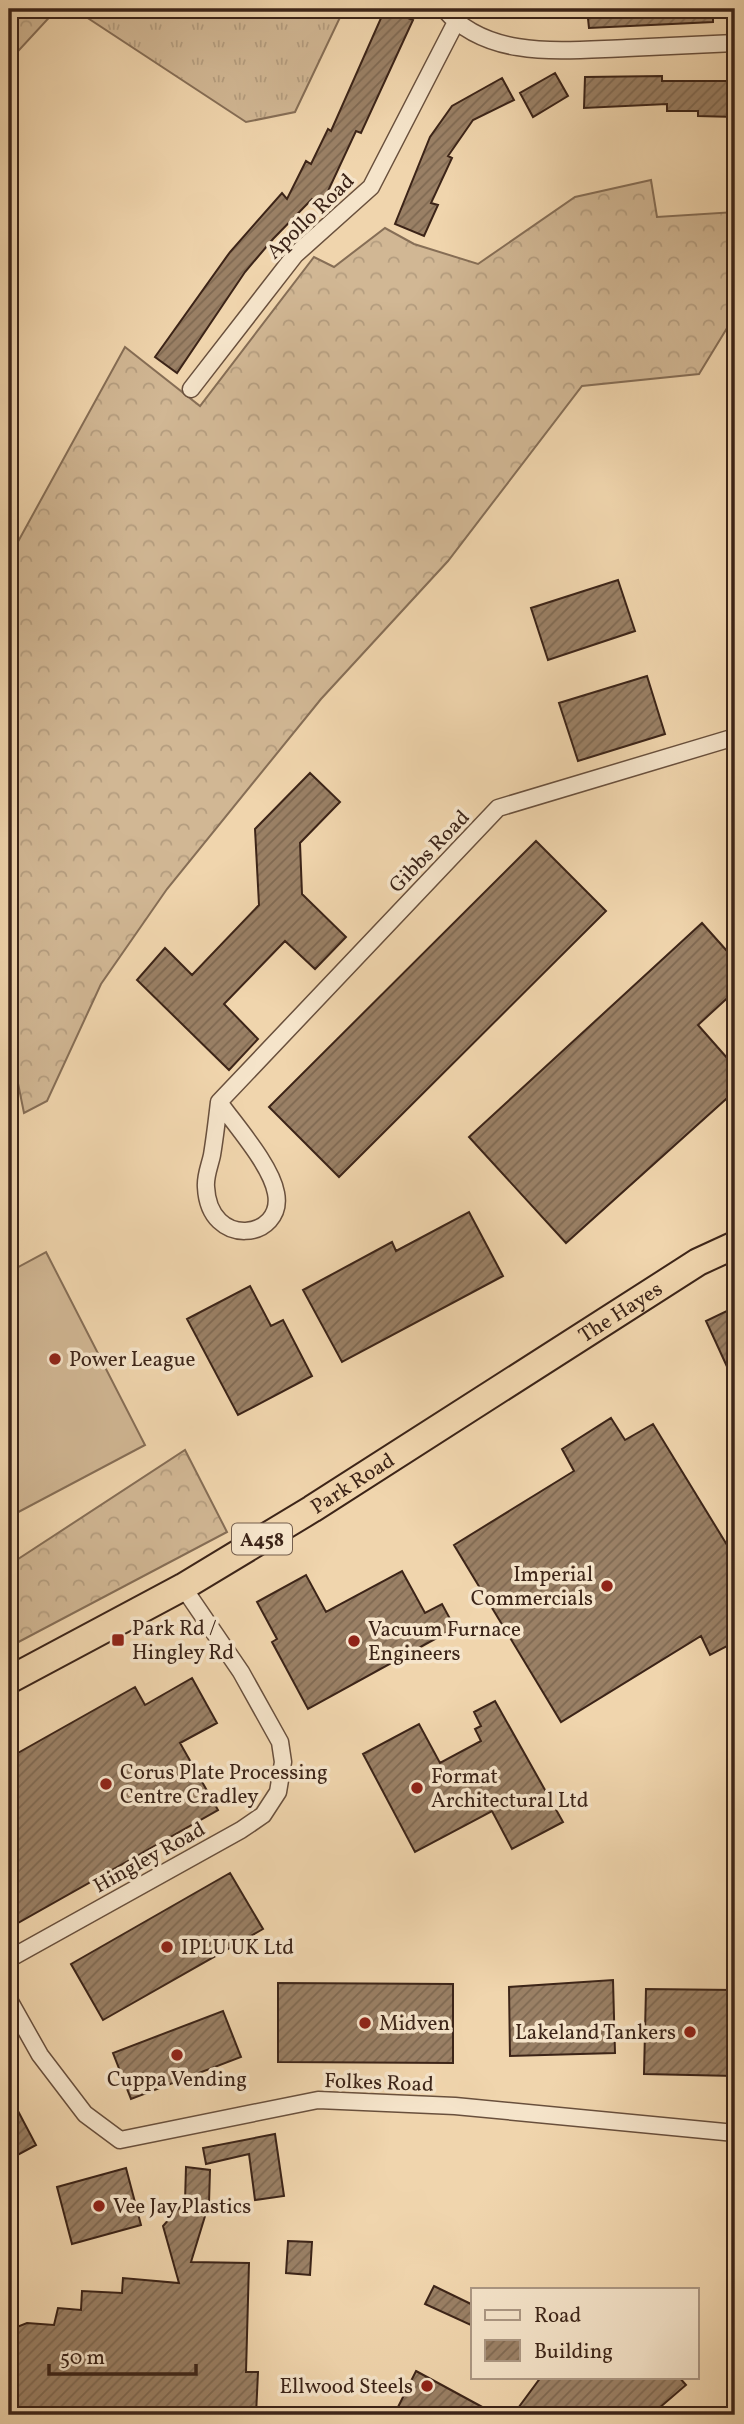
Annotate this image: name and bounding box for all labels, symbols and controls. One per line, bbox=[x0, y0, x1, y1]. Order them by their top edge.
street label: Apollo Road bbox=[261, 168, 362, 267]
street label: Gibbs Road bbox=[383, 804, 477, 900]
street label: The Hayes bbox=[574, 1275, 669, 1351]
place label: Power League bbox=[69, 1346, 195, 1375]
marker: Power League bbox=[47, 1351, 63, 1367]
street label: Park Road bbox=[306, 1447, 401, 1522]
road number: A458 bbox=[232, 1524, 292, 1554]
place label: Imperial Commercials bbox=[471, 1561, 593, 1614]
marker: Imperial Commercials bbox=[599, 1578, 615, 1594]
place label: Park Rd / Hingley Rd bbox=[132, 1615, 234, 1668]
place label: Vacuum Furnace Engineers bbox=[368, 1616, 521, 1669]
marker: Park Rd / Hingley Rd bbox=[110, 1632, 126, 1648]
marker: Vacuum Furnace Engineers bbox=[346, 1633, 362, 1649]
place label: Corus Plate Processing Centre Cradley bbox=[120, 1759, 328, 1812]
place label: Format Architectural Ltd bbox=[431, 1763, 589, 1816]
marker: Corus Plate Processing Centre Cradley bbox=[98, 1776, 114, 1792]
marker: Format Architectural Ltd bbox=[409, 1780, 425, 1796]
street label: Hingley Road bbox=[89, 1816, 211, 1901]
place label: IPLU UK Ltd bbox=[181, 1934, 294, 1963]
marker: IPLU UK Ltd bbox=[159, 1939, 175, 1955]
place label: Midven bbox=[379, 2010, 450, 2039]
marker: Midven bbox=[357, 2015, 373, 2031]
place label: Lakeland Tankers bbox=[515, 2019, 676, 2048]
marker: Lakeland Tankers bbox=[682, 2024, 698, 2040]
marker: Cuppa Vending bbox=[169, 2047, 185, 2063]
place label: Cuppa Vending bbox=[107, 2066, 247, 2095]
street label: Folkes Road bbox=[324, 2067, 434, 2100]
place label: Vee Jay Plastics bbox=[113, 2193, 251, 2222]
marker: Vee Jay Plastics bbox=[91, 2198, 107, 2214]
legend bbox=[471, 2288, 698, 2378]
text: Road bbox=[534, 2302, 581, 2331]
scale bar bbox=[49, 2333, 196, 2377]
text: Building bbox=[534, 2338, 613, 2367]
text: 50 m bbox=[60, 2344, 105, 2373]
place label: Ellwood Steels bbox=[279, 2373, 413, 2402]
marker: Ellwood Steels bbox=[419, 2378, 435, 2394]

